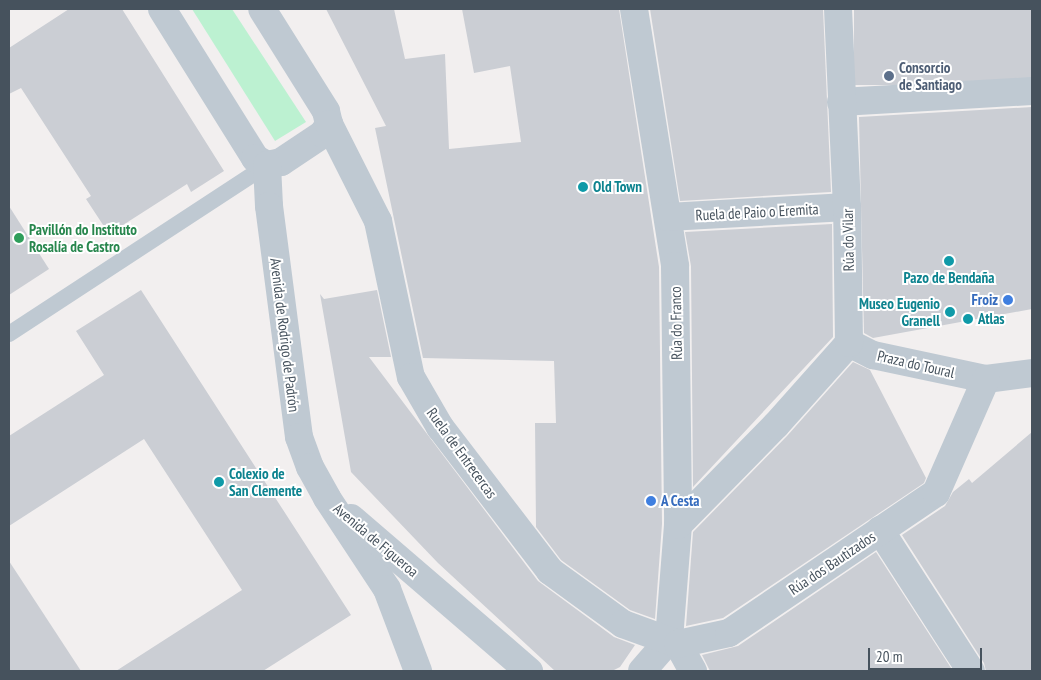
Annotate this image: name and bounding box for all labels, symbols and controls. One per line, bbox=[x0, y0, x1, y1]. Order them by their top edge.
place label: Consorcio de Santiago bbox=[899, 58, 962, 93]
marker: Consorcio de Santiago bbox=[883, 70, 895, 82]
place label: Old Town bbox=[593, 178, 642, 196]
marker: Old Town bbox=[577, 181, 589, 193]
street label: Ruela de Paio o Eremita bbox=[695, 200, 819, 224]
street label: Rúa do Vilar bbox=[838, 208, 858, 272]
place label: Pavillón do Instituto Rosalía de Castro bbox=[29, 220, 137, 255]
marker: Pavillón do Instituto Rosalía de Castro bbox=[13, 232, 25, 244]
marker: Pazo de Bendaña bbox=[943, 255, 955, 267]
street label: Avenida de Rodrigo de Padrón bbox=[267, 257, 303, 413]
place label: Pazo de Bendaña bbox=[904, 269, 994, 287]
street label: Rúa do Franco bbox=[666, 286, 686, 360]
place label: Froiz bbox=[972, 291, 998, 309]
place label: Museo Eugenio Granell bbox=[859, 294, 940, 329]
marker: Froiz bbox=[1002, 294, 1014, 306]
marker: Museo Eugenio Granell bbox=[944, 306, 956, 318]
place label: Atlas bbox=[978, 310, 1005, 328]
marker: Atlas bbox=[962, 313, 974, 325]
street label: Praza do Toural bbox=[876, 346, 956, 382]
street label: Ruela de Entrecercas bbox=[423, 404, 501, 502]
place label: Colexio de San Clemente bbox=[229, 464, 302, 499]
marker: Colexio de San Clemente bbox=[213, 476, 225, 488]
place label: A Cesta bbox=[661, 492, 700, 510]
marker: A Cesta bbox=[645, 495, 657, 507]
street label: Avenida de Figueroa bbox=[330, 499, 422, 581]
street label: Rúa dos Bautizados bbox=[785, 527, 879, 599]
scale bar bbox=[871, 638, 985, 670]
text: 20 m bbox=[876, 647, 902, 666]

